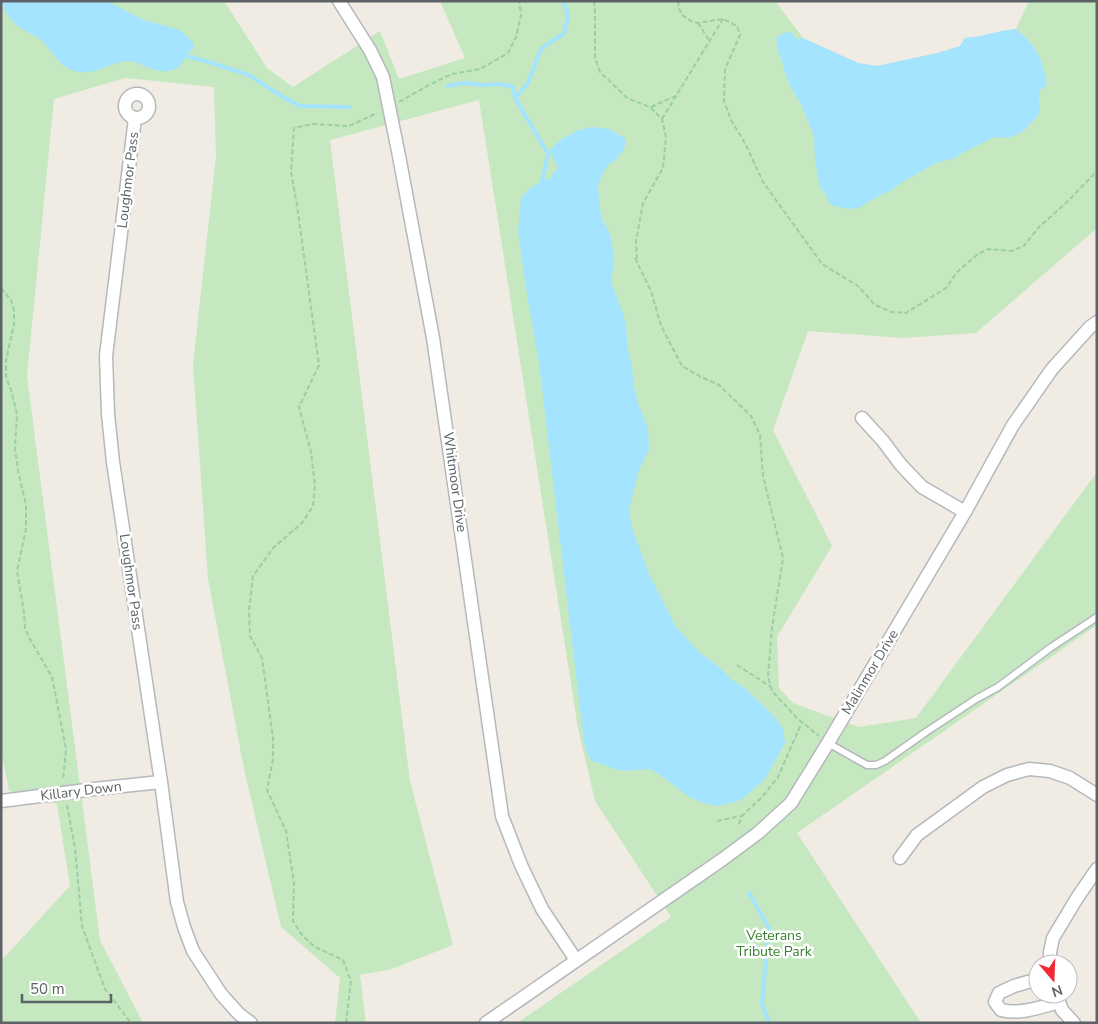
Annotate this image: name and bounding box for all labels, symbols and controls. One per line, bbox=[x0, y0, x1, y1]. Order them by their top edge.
street label: Loughmor Pass bbox=[113, 130, 143, 229]
street label: Whitmoor Drive bbox=[439, 431, 471, 533]
street label: Loughmor Pass bbox=[115, 533, 147, 632]
street label: Malinmor Drive bbox=[837, 626, 903, 718]
street label: Killary Down bbox=[39, 777, 123, 805]
park label: Veterans Tribute Park bbox=[736, 926, 813, 961]
north arrow bbox=[1028, 954, 1078, 1004]
scale bar bbox=[22, 972, 111, 1004]
text: 50 m bbox=[30, 979, 65, 999]
text: N bbox=[1049, 980, 1065, 1002]

